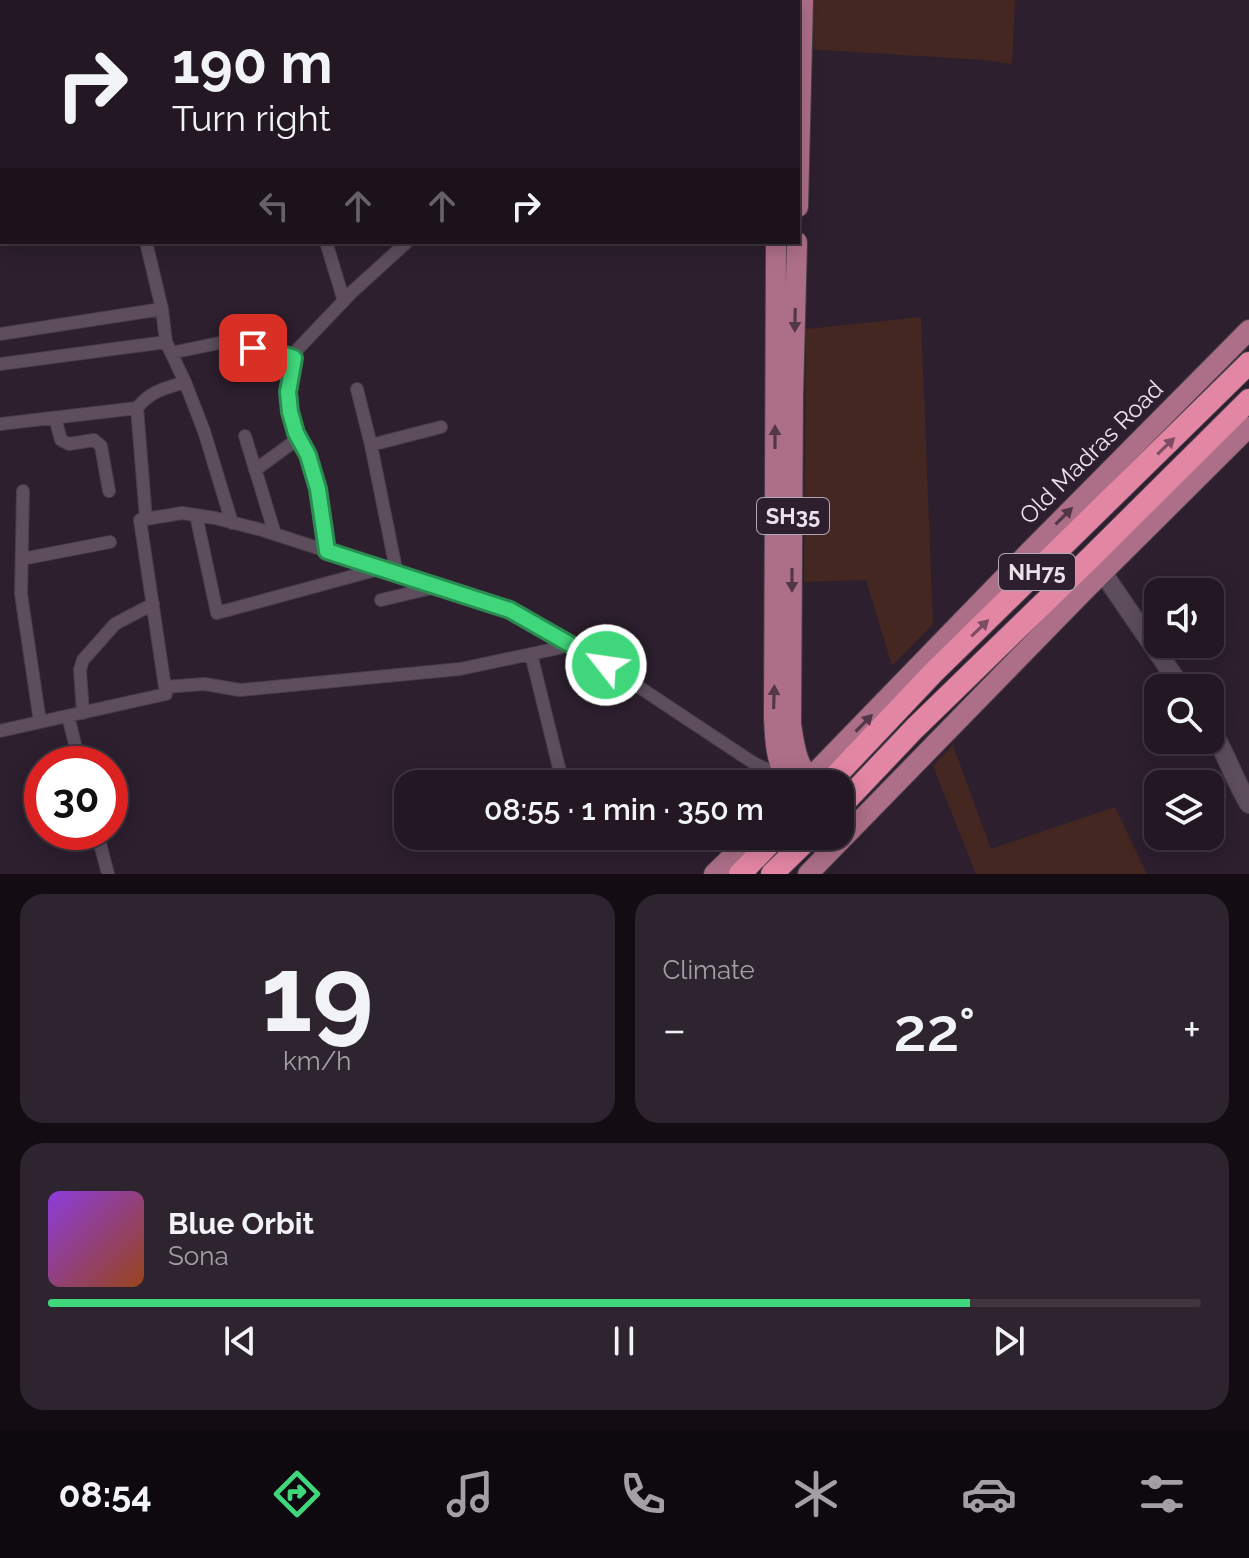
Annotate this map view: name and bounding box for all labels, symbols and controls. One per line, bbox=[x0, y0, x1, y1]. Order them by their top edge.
text: 190 m bbox=[172, 30, 333, 96]
icon: right bbox=[40, 32, 144, 136]
text: Turn right bbox=[172, 97, 331, 139]
icon: left bbox=[252, 184, 296, 228]
icon: ahead bbox=[336, 184, 380, 228]
icon: ahead bbox=[420, 184, 464, 228]
icon: right bbox=[504, 184, 548, 228]
one-way arrow bbox=[789, 308, 801, 333]
pin bbox=[219, 314, 287, 382]
icon: arrive bbox=[231, 326, 275, 370]
street label: Old Madras Road bbox=[1013, 374, 1169, 530]
one-way arrow bbox=[769, 424, 781, 449]
one-way arrow bbox=[1156, 437, 1175, 456]
road number: SH35 bbox=[757, 498, 829, 534]
one-way arrow bbox=[1054, 507, 1073, 526]
road number: NH75 bbox=[999, 554, 1075, 590]
one-way arrow bbox=[786, 568, 798, 593]
map controls bbox=[1144, 578, 1224, 850]
button: sound bbox=[1144, 578, 1224, 658]
one-way arrow bbox=[970, 619, 989, 637]
position arrow bbox=[564, 623, 648, 707]
button: search bbox=[1144, 674, 1224, 754]
one-way arrow bbox=[768, 684, 781, 709]
one-way arrow bbox=[854, 714, 872, 733]
speed limit sign: 30 bbox=[24, 746, 128, 850]
button: layers bbox=[1144, 770, 1224, 850]
text: 08:55 · 1 min · 350 m bbox=[484, 792, 764, 827]
text: 19 bbox=[261, 933, 374, 1055]
text: Climate bbox=[663, 955, 755, 985]
text: 22° bbox=[893, 995, 976, 1065]
text: − bbox=[663, 1004, 686, 1055]
text: + bbox=[1183, 1004, 1201, 1055]
text: km/h bbox=[283, 1046, 352, 1076]
text: Blue Orbit bbox=[168, 1206, 314, 1241]
text: Sona bbox=[168, 1241, 229, 1271]
icon: previous bbox=[218, 1319, 262, 1363]
icon: pause bbox=[602, 1319, 646, 1363]
icon: next bbox=[987, 1319, 1031, 1363]
icon: directions bbox=[269, 1466, 325, 1522]
icon: music bbox=[442, 1466, 498, 1522]
icon: phone bbox=[615, 1466, 671, 1522]
icon: climate bbox=[788, 1466, 844, 1522]
icon: car bbox=[961, 1466, 1017, 1522]
icon: filters bbox=[1134, 1466, 1190, 1522]
text: 08:54 bbox=[59, 1473, 152, 1515]

